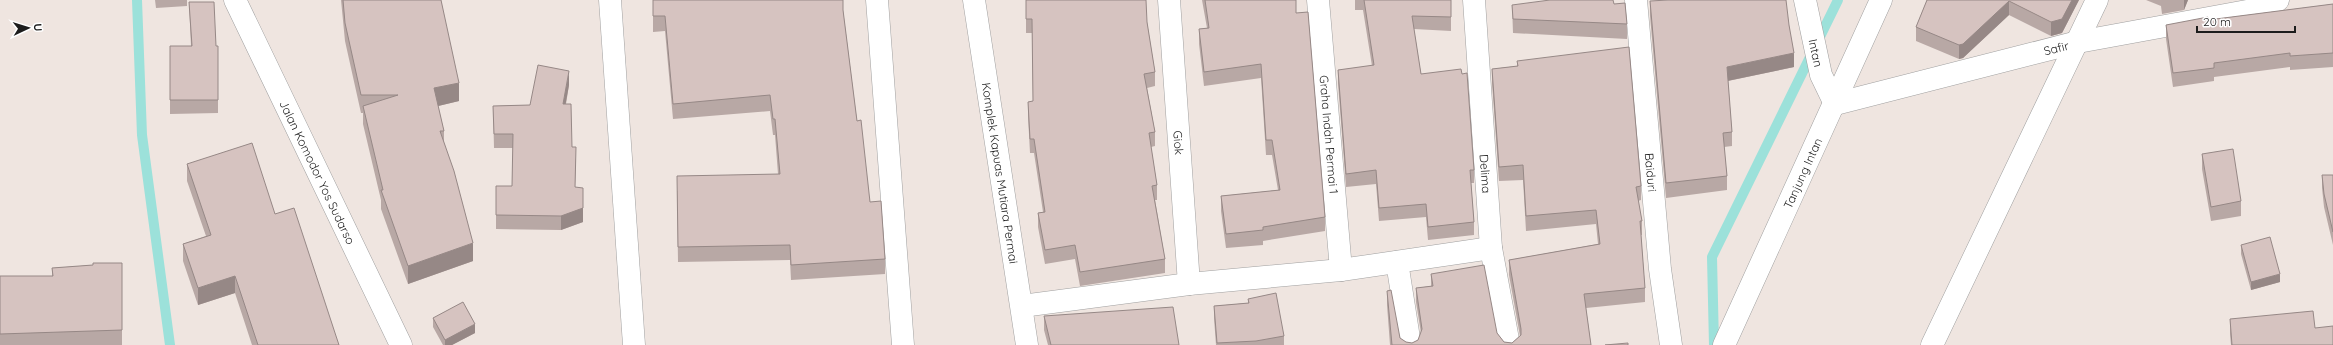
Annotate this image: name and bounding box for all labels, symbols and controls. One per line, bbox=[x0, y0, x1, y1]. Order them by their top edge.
north arrow bbox=[8, 8, 48, 48]
scale bar bbox=[2197, 8, 2295, 34]
text: 20 m bbox=[2203, 14, 2231, 29]
text: U bbox=[31, 23, 45, 32]
street label: Intan bbox=[1806, 37, 1827, 68]
street label: Safir bbox=[2042, 37, 2071, 58]
street label: Graha Indah Permai 1 bbox=[1317, 75, 1342, 194]
street label: Komplek Kapuas Mutiara Permai bbox=[979, 81, 1022, 265]
street label: Jalan Komodor Yos Sudarso bbox=[277, 98, 359, 247]
street label: Giok bbox=[1171, 130, 1187, 155]
street label: Tanjung Intan bbox=[1780, 135, 1825, 211]
street label: Baiduri bbox=[1642, 152, 1661, 192]
street label: Delima bbox=[1477, 154, 1495, 194]

